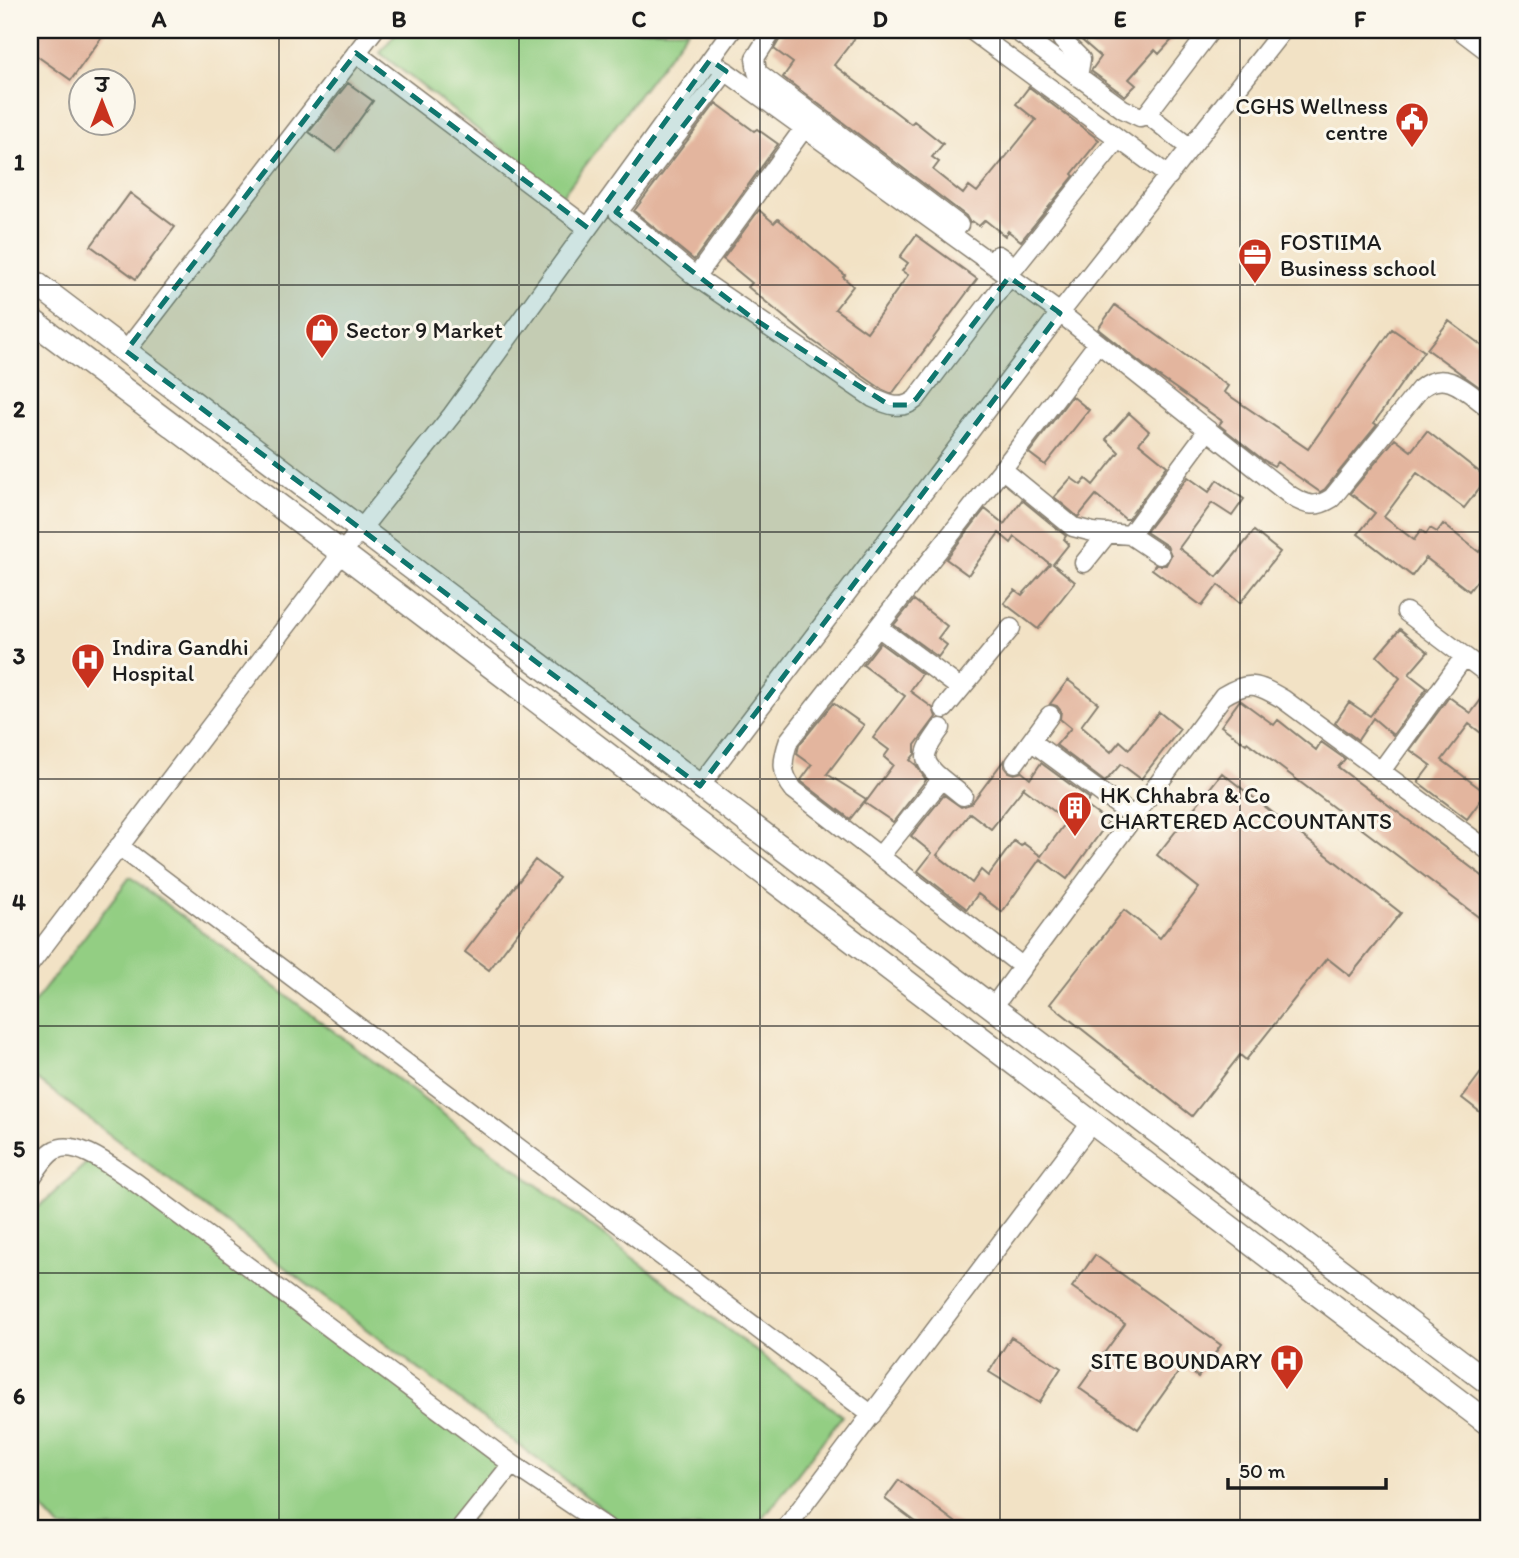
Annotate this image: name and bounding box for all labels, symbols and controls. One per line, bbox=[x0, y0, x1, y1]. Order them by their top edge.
text: A bbox=[151, 5, 167, 33]
text: B bbox=[392, 5, 407, 33]
text: C bbox=[632, 5, 647, 33]
text: D bbox=[872, 5, 888, 33]
text: E bbox=[1114, 5, 1127, 33]
text: F bbox=[1354, 5, 1367, 33]
north arrow bbox=[66, 66, 136, 136]
text: उ bbox=[94, 74, 111, 97]
place label: CGHS Wellness centre bbox=[1235, 92, 1388, 146]
public building icon: CGHS Wellness centre bbox=[1393, 100, 1431, 149]
text: 1 bbox=[14, 148, 25, 176]
place label: FOSTIIMA Business school bbox=[1280, 228, 1437, 282]
office icon: FOSTIIMA Business school bbox=[1236, 236, 1274, 285]
shop icon: Sector 9 Market bbox=[303, 311, 341, 360]
place label: Sector 9 Market bbox=[346, 316, 503, 344]
text: 2 bbox=[13, 395, 26, 423]
place label: Indira Gandhi Hospital bbox=[112, 633, 249, 687]
hospital icon: Indira Gandhi Hospital bbox=[69, 641, 107, 690]
text: 3 bbox=[13, 642, 26, 670]
place label: HK Chhabra & Co CHARTERED ACCOUNTANTS bbox=[1100, 781, 1392, 835]
building icon: HK Chhabra & Co CHARTERED ACCOUNTANTS bbox=[1056, 789, 1094, 838]
text: 4 bbox=[12, 888, 26, 916]
text: 5 bbox=[13, 1135, 25, 1163]
hospital icon: SITE BOUNDARY bbox=[1268, 1342, 1306, 1391]
place label: SITE BOUNDARY bbox=[1091, 1347, 1262, 1375]
text: 6 bbox=[13, 1382, 25, 1410]
scale bar bbox=[1228, 1446, 1386, 1490]
text: 50 m bbox=[1239, 1458, 1286, 1483]

